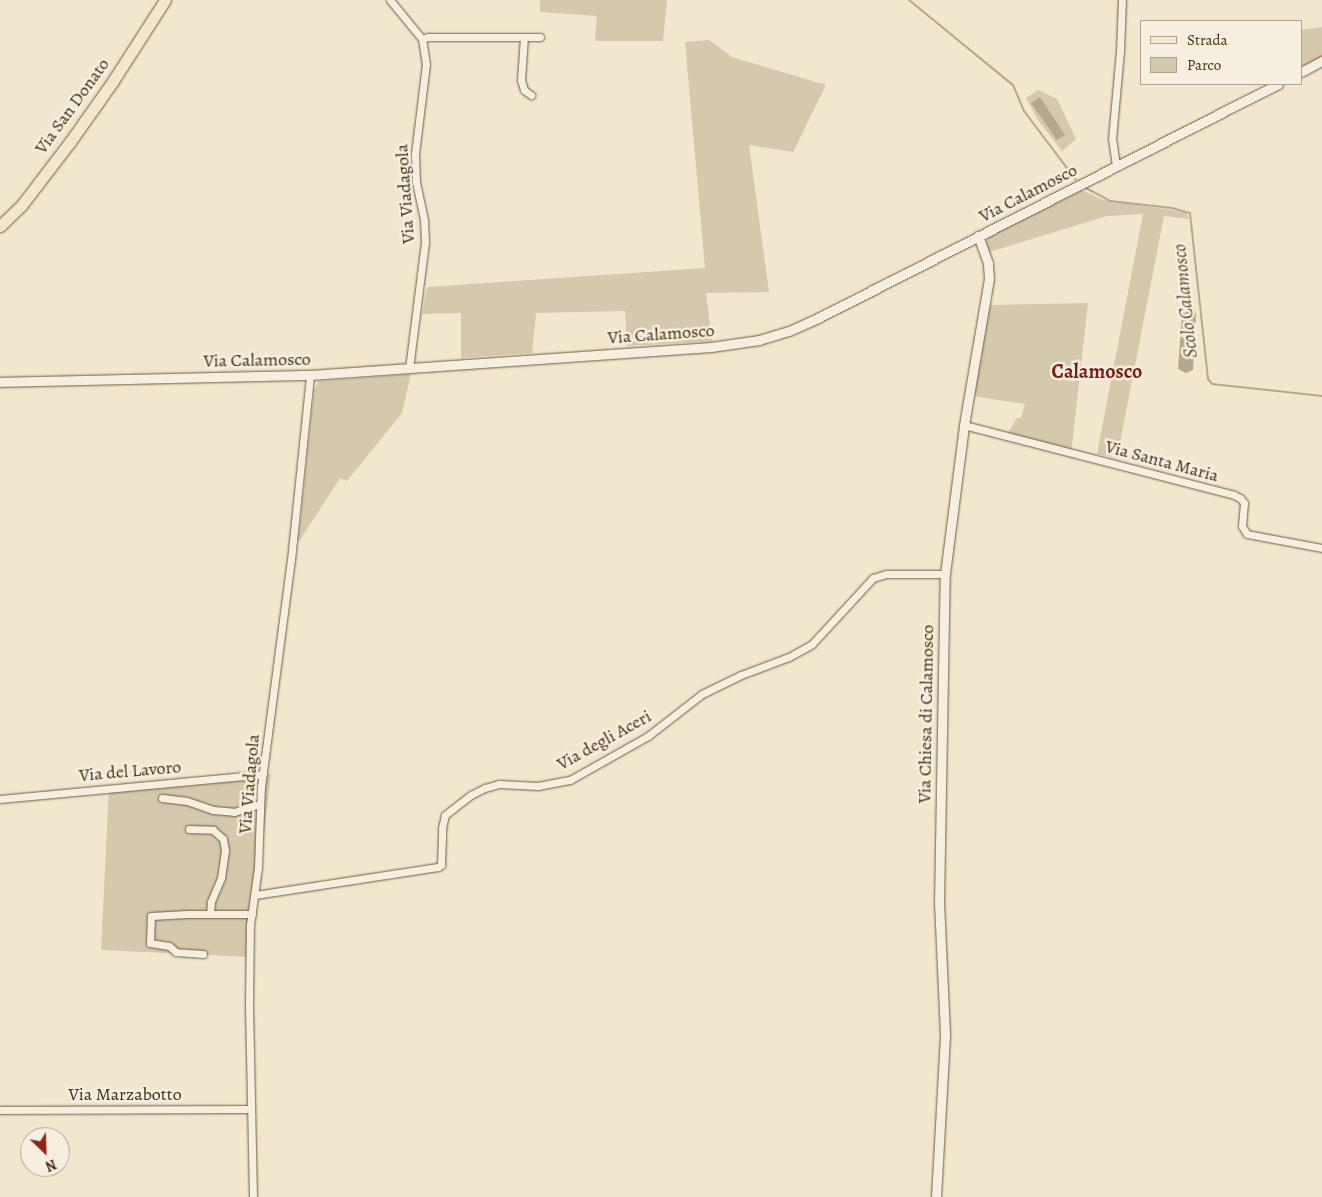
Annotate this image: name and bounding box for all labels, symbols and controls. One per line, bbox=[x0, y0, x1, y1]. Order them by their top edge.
legend bbox=[1140, 20, 1302, 85]
text: Strada bbox=[1187, 30, 1228, 50]
street label: Via San Donato bbox=[30, 54, 114, 158]
text: Parco bbox=[1187, 55, 1221, 75]
street label: Via Viadagola bbox=[391, 143, 419, 245]
street label: Via Calamosco bbox=[975, 159, 1081, 227]
water label: Scolo Calamosco bbox=[1169, 243, 1203, 359]
street label: Via Calamosco bbox=[607, 319, 715, 349]
street label: Via Calamosco bbox=[203, 348, 311, 372]
district label: Calamosco bbox=[1052, 359, 1142, 383]
street label: Via Santa Maria bbox=[1103, 436, 1221, 486]
street label: Via Chiesa di Calamosco bbox=[914, 624, 938, 804]
street label: Via degli Aceri bbox=[553, 705, 655, 775]
street label: Via Viadagola bbox=[234, 733, 264, 835]
street label: Via del Lavoro bbox=[78, 756, 182, 786]
street label: Via Marzabotto bbox=[68, 1083, 182, 1105]
north arrow bbox=[20, 1127, 70, 1177]
text: N bbox=[42, 1154, 59, 1176]

